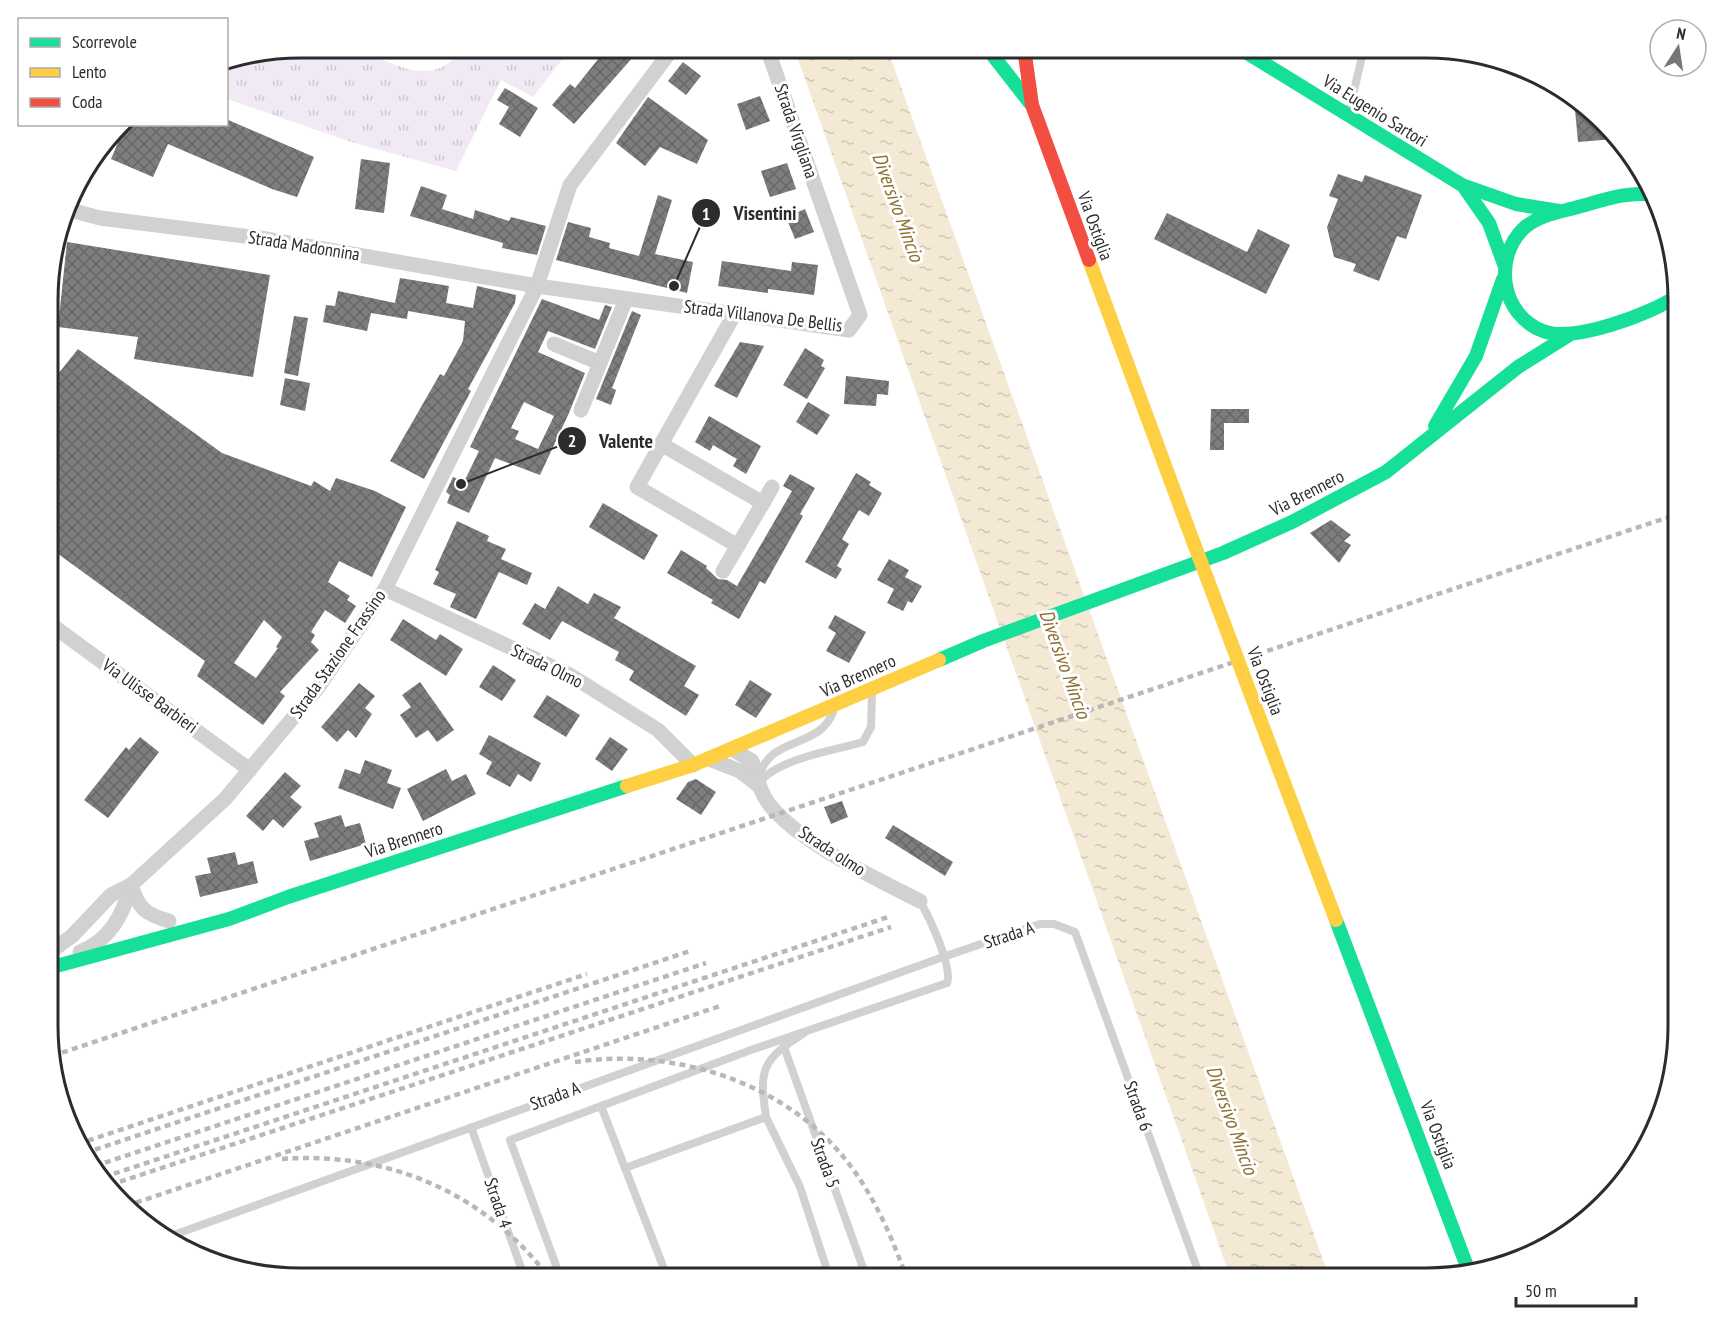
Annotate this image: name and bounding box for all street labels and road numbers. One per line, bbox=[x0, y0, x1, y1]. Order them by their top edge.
street label: Via Eugenio Sartori bbox=[1318, 69, 1432, 152]
street label: Strada Virgliana bbox=[770, 81, 823, 181]
street label: Via Ostiglia bbox=[1072, 188, 1118, 263]
street label: Strada Madonnina bbox=[247, 225, 362, 266]
street label: Strada Villanova De Bellis bbox=[683, 294, 844, 337]
street label: Via Brennero bbox=[1265, 464, 1348, 521]
street label: Strada Stazione Frassino bbox=[285, 585, 391, 723]
street label: Strada Olmo bbox=[507, 638, 587, 693]
street label: Via Ostiglia bbox=[1242, 643, 1289, 718]
street label: Via Brennero bbox=[816, 649, 899, 703]
street label: Via Ulisse Barbieri bbox=[97, 653, 203, 738]
street label: Via Brennero bbox=[361, 816, 446, 863]
street label: Strada olmo bbox=[795, 820, 870, 881]
street label: Strada A bbox=[981, 915, 1037, 953]
street label: Strada A bbox=[527, 1076, 583, 1115]
street label: Strada 6 bbox=[1119, 1078, 1158, 1134]
street label: Via Ostiglia bbox=[1415, 1097, 1462, 1172]
street label: Strada 5 bbox=[806, 1135, 845, 1191]
street label: Strada 4 bbox=[479, 1175, 518, 1231]

